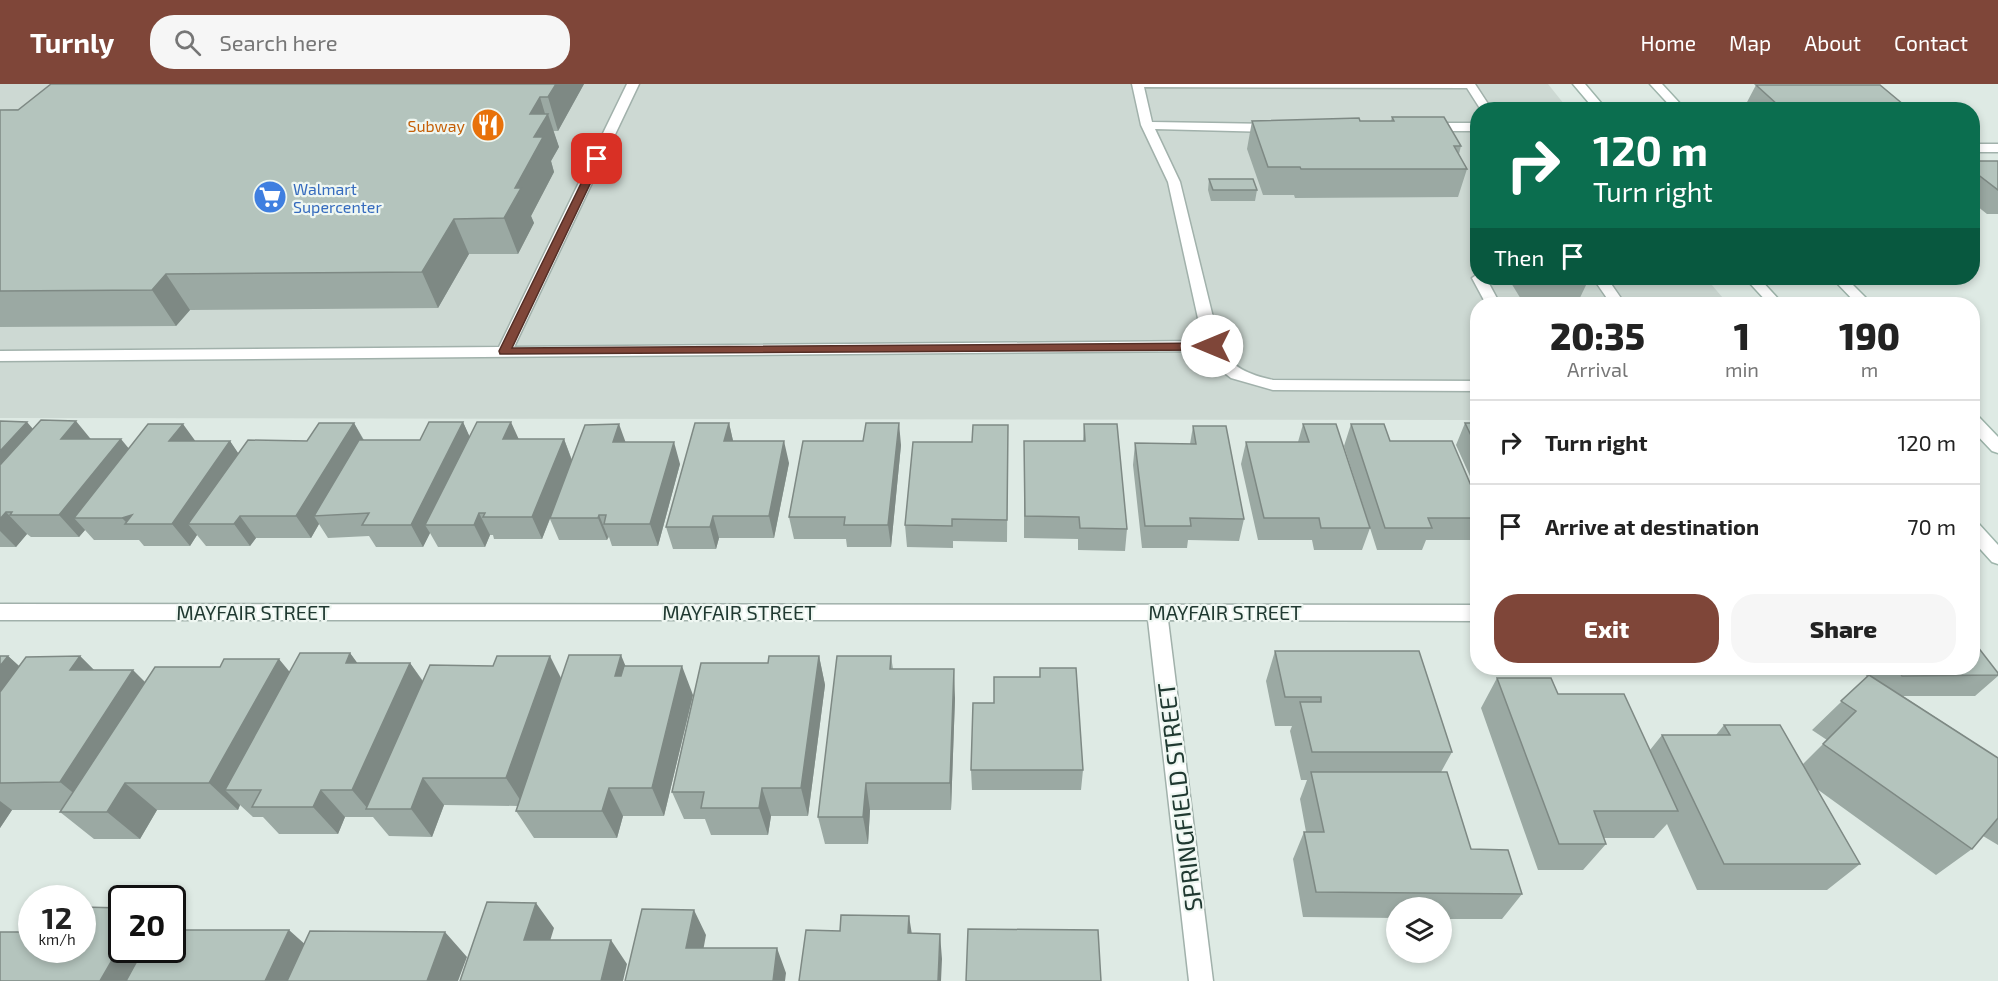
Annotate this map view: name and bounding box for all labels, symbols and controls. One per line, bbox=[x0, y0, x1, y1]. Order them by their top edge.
search box bbox=[150, 15, 570, 69]
text: Turnly bbox=[30, 25, 114, 59]
icon: search bbox=[171, 26, 204, 59]
text: Search here bbox=[219, 29, 338, 55]
text: Home bbox=[1640, 30, 1696, 55]
text: Map bbox=[1729, 30, 1771, 55]
text: About bbox=[1804, 30, 1861, 55]
text: Contact bbox=[1894, 30, 1968, 55]
restaurant icon: Subway bbox=[470, 107, 506, 143]
place label: Subway bbox=[407, 116, 466, 135]
text: 120 m bbox=[1593, 124, 1708, 174]
icon: right bbox=[1494, 126, 1572, 204]
pin bbox=[571, 133, 622, 184]
icon: arrive bbox=[580, 142, 613, 175]
text: Turn right bbox=[1593, 175, 1713, 207]
supermarket icon: Walmart Supercenter bbox=[252, 179, 288, 215]
place label: Walmart Supercenter bbox=[293, 179, 382, 216]
icon: arrive bbox=[1556, 240, 1589, 273]
text: Then bbox=[1494, 244, 1544, 270]
position arrow bbox=[1180, 314, 1244, 378]
text: 20:35 bbox=[1550, 314, 1645, 357]
text: 1 bbox=[1734, 314, 1750, 357]
text: 190 bbox=[1839, 314, 1900, 357]
text: Arrival bbox=[1567, 357, 1628, 381]
text: min bbox=[1725, 357, 1759, 381]
text: m bbox=[1861, 357, 1878, 381]
icon: right bbox=[1494, 426, 1527, 459]
text: Turn right bbox=[1545, 429, 1647, 455]
text: 120 m bbox=[1897, 429, 1956, 455]
icon: arrive bbox=[1494, 510, 1527, 543]
text: Arrive at destination bbox=[1545, 513, 1759, 539]
text: 70 m bbox=[1907, 513, 1956, 539]
button: Exit bbox=[1494, 594, 1719, 663]
button: Share bbox=[1731, 594, 1956, 663]
street label: MAYFAIR STREET bbox=[176, 600, 330, 624]
street label: MAYFAIR STREET bbox=[662, 600, 816, 624]
street label: MAYFAIR STREET bbox=[1148, 600, 1302, 624]
street label: SPRINGFIELD STREET bbox=[1151, 681, 1207, 913]
speed limit sign: 20 bbox=[108, 885, 186, 963]
map controls bbox=[1386, 897, 1452, 963]
button: layers bbox=[1386, 897, 1452, 963]
text: 12 bbox=[42, 899, 72, 935]
text: km/h bbox=[38, 930, 76, 948]

